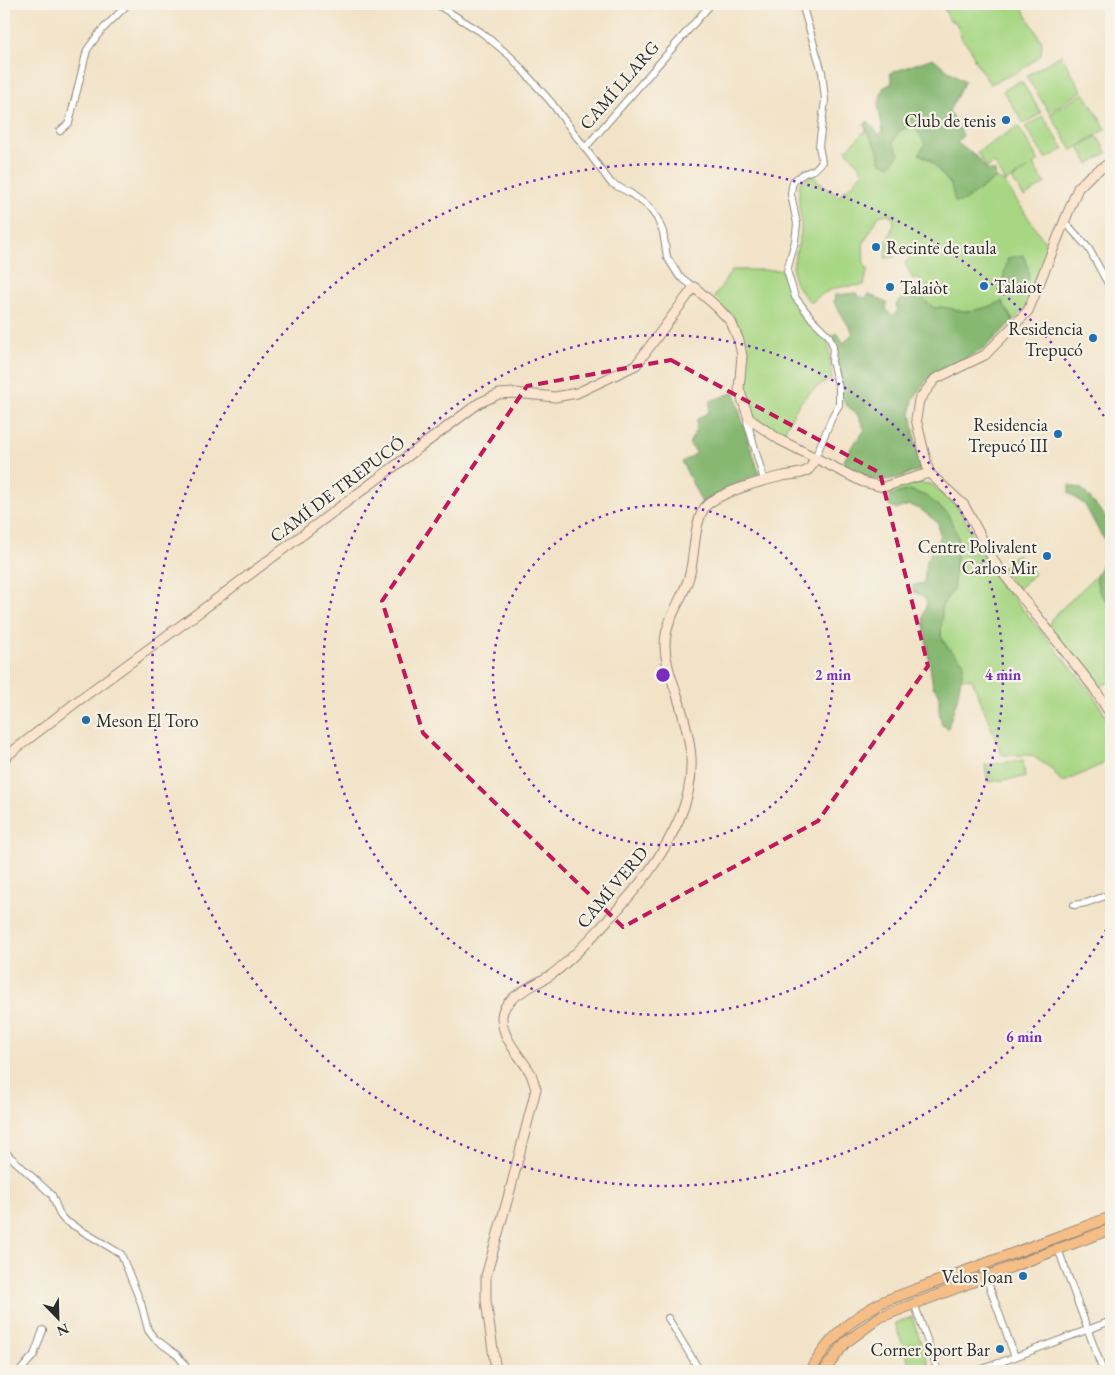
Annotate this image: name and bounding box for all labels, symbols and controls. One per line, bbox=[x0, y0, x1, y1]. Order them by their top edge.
street label: CAMÍ LLARG bbox=[574, 36, 664, 134]
place label: Club de tenis bbox=[904, 109, 996, 132]
marker: Club de tenis bbox=[1000, 114, 1012, 126]
place label: Recinte de taula bbox=[886, 236, 998, 259]
marker: Recinte de taula bbox=[870, 241, 882, 253]
place label: Talaiot bbox=[994, 275, 1042, 298]
place label: Talaiòt bbox=[900, 276, 948, 299]
marker: Talaiot bbox=[978, 280, 990, 292]
marker: Talaiòt bbox=[884, 281, 896, 293]
place label: Residencia Trepucó bbox=[1008, 317, 1084, 361]
marker: Residencia Trepucó bbox=[1087, 332, 1099, 344]
place label: Residencia Trepucó III bbox=[968, 413, 1049, 457]
marker: Residencia Trepucó III bbox=[1052, 428, 1064, 440]
street label: CAMÍ DE TREPUCÓ bbox=[265, 431, 409, 547]
place label: Centre Polivalent Carlos Mir bbox=[918, 535, 1037, 579]
marker: Centre Polivalent Carlos Mir bbox=[1041, 550, 1053, 562]
text: 2 min bbox=[815, 665, 852, 684]
text: 4 min bbox=[985, 665, 1022, 684]
centre of rings bbox=[654, 666, 672, 684]
place label: Meson El Toro bbox=[96, 709, 199, 732]
marker: Meson El Toro bbox=[80, 714, 92, 726]
street label: CAMÍ VERD bbox=[571, 841, 653, 933]
text: 6 min bbox=[1006, 1027, 1043, 1046]
place label: Velos Joan bbox=[942, 1265, 1013, 1288]
marker: Velos Joan bbox=[1017, 1270, 1029, 1282]
north arrow bbox=[32, 1292, 82, 1342]
text: N bbox=[54, 1319, 72, 1341]
place label: Corner Sport Bar bbox=[871, 1338, 990, 1361]
marker: Corner Sport Bar bbox=[994, 1343, 1006, 1355]

